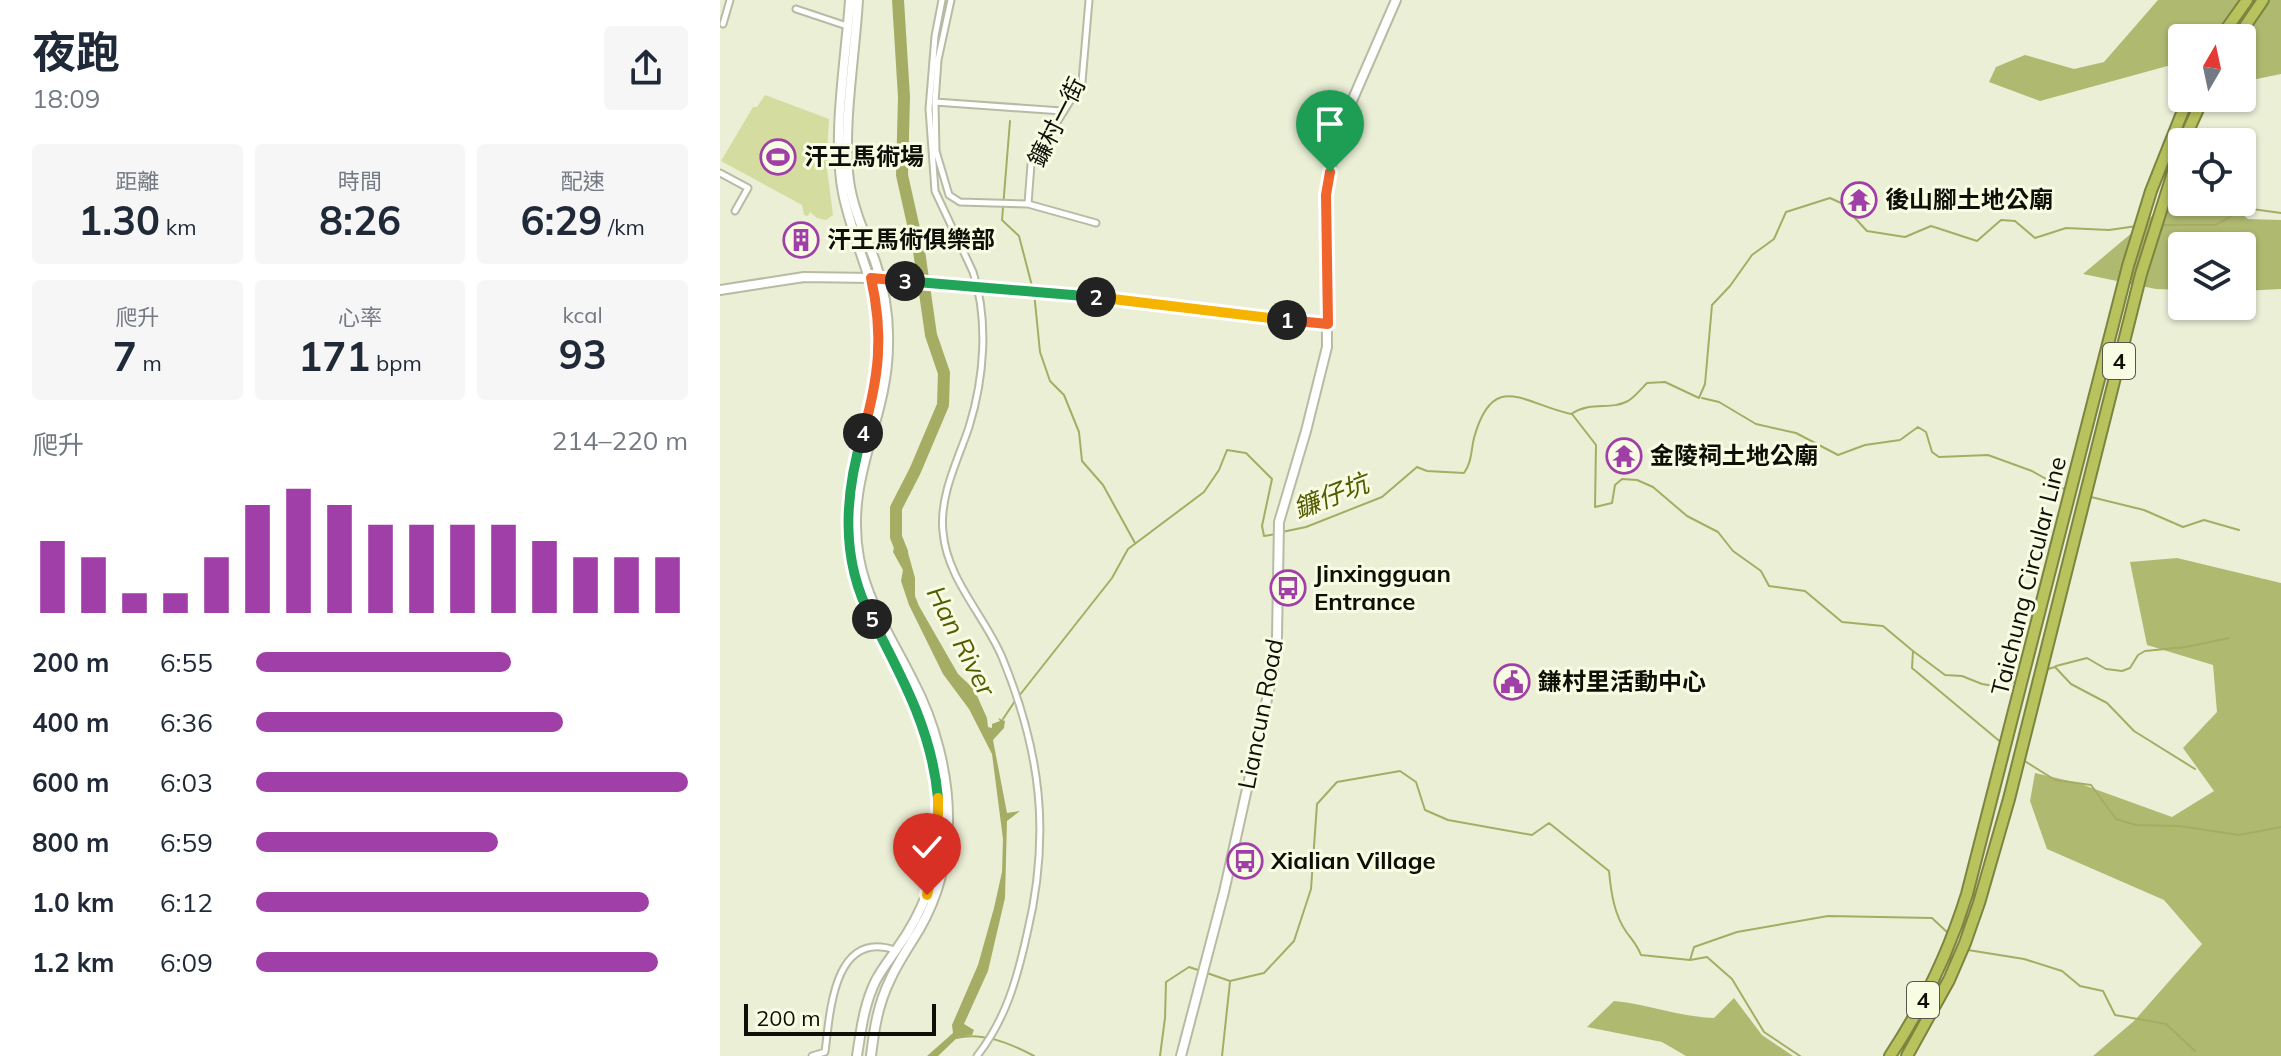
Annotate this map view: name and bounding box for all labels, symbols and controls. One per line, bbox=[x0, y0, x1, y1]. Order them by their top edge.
text: 夜跑 bbox=[32, 24, 120, 79]
north arrow bbox=[2168, 24, 2256, 112]
map controls bbox=[2168, 24, 2256, 320]
button: share bbox=[604, 26, 688, 110]
street label: 鐮村一街 bbox=[1021, 72, 1091, 171]
text: 18:09 bbox=[32, 82, 100, 115]
pin bbox=[1296, 90, 1364, 172]
icon: arrive bbox=[1308, 102, 1352, 146]
button: locate bbox=[2168, 128, 2256, 216]
sports icon: 汗王馬術場 bbox=[759, 138, 797, 176]
place label: 汗王馬術場 bbox=[804, 141, 924, 171]
text: 距離 bbox=[115, 167, 159, 195]
text: 時間 bbox=[338, 167, 382, 195]
text: 配速 bbox=[561, 167, 605, 195]
temple icon: 後山腳土地公廟 bbox=[1840, 181, 1878, 219]
place label: 後山腳土地公廟 bbox=[1885, 184, 2053, 214]
text: 1.30 bbox=[78, 195, 160, 245]
text: 8:26 bbox=[319, 195, 401, 245]
text: 6:29 bbox=[520, 195, 602, 245]
text: km bbox=[160, 213, 196, 241]
text: /km bbox=[602, 213, 645, 241]
building icon: 汗王馬術俱樂部 bbox=[782, 221, 820, 259]
place label: 汗王馬術俱樂部 bbox=[827, 224, 995, 254]
button: layers bbox=[2168, 232, 2256, 320]
pin: 3 bbox=[885, 261, 925, 301]
text: 3 bbox=[898, 267, 912, 295]
pin: 2 bbox=[1076, 277, 1116, 317]
text: 2 bbox=[1089, 283, 1103, 311]
pin: 1 bbox=[1267, 300, 1307, 340]
text: kcal bbox=[563, 301, 603, 329]
text: 爬升 bbox=[115, 303, 159, 331]
text: 心率 bbox=[338, 303, 382, 331]
text: 1 bbox=[1280, 306, 1294, 334]
text: 93 bbox=[559, 329, 607, 379]
text: 7 bbox=[113, 331, 137, 381]
text: 171 bbox=[298, 331, 370, 381]
road number: 4 bbox=[2103, 343, 2135, 379]
text: m bbox=[137, 349, 162, 377]
text: bpm bbox=[370, 349, 422, 377]
pin: 4 bbox=[843, 413, 883, 453]
text: 4 bbox=[856, 419, 870, 447]
text: 214–220 m bbox=[552, 424, 688, 457]
text: 爬升 bbox=[32, 428, 84, 461]
temple icon: 金陵祠土地公廟 bbox=[1605, 437, 1643, 475]
place label: 金陵祠土地公廟 bbox=[1650, 440, 1818, 470]
street label: Taichung Circular Line bbox=[1984, 453, 2072, 698]
water label: 鐮仔坑 bbox=[1288, 465, 1377, 525]
place label: Jinxingguan Entrance bbox=[1314, 558, 1451, 616]
bus stop icon: Jinxingguan Entrance bbox=[1269, 569, 1307, 607]
water label: Han River bbox=[920, 580, 1004, 703]
pin: 5 bbox=[852, 599, 892, 639]
text: 5 bbox=[865, 605, 879, 633]
street label: Liancun Road bbox=[1231, 636, 1289, 791]
text: 200 m bbox=[32, 646, 109, 679]
text: 6:55 bbox=[160, 646, 213, 679]
public building icon: 鎌村里活動中心 bbox=[1493, 663, 1531, 701]
place label: 鎌村里活動中心 bbox=[1538, 666, 1706, 696]
text: 400 m bbox=[32, 706, 109, 739]
text: 6:36 bbox=[160, 706, 213, 739]
text: 600 m bbox=[32, 766, 109, 799]
text: 6:03 bbox=[160, 766, 213, 799]
pin bbox=[893, 813, 961, 895]
icon: check bbox=[905, 825, 949, 869]
text: 800 m bbox=[32, 826, 109, 859]
text: 6:59 bbox=[160, 826, 213, 859]
bus stop icon: Xialian Village bbox=[1226, 842, 1264, 880]
place label: Xialian Village bbox=[1270, 845, 1436, 875]
text: 1.0 km bbox=[32, 886, 115, 919]
text: 6:12 bbox=[160, 886, 213, 919]
text: 1.2 km bbox=[32, 946, 115, 979]
text: 6:09 bbox=[160, 946, 213, 979]
road number: 4 bbox=[1907, 982, 1939, 1018]
scale bar bbox=[744, 1000, 936, 1036]
text: 200 m bbox=[756, 1004, 821, 1032]

